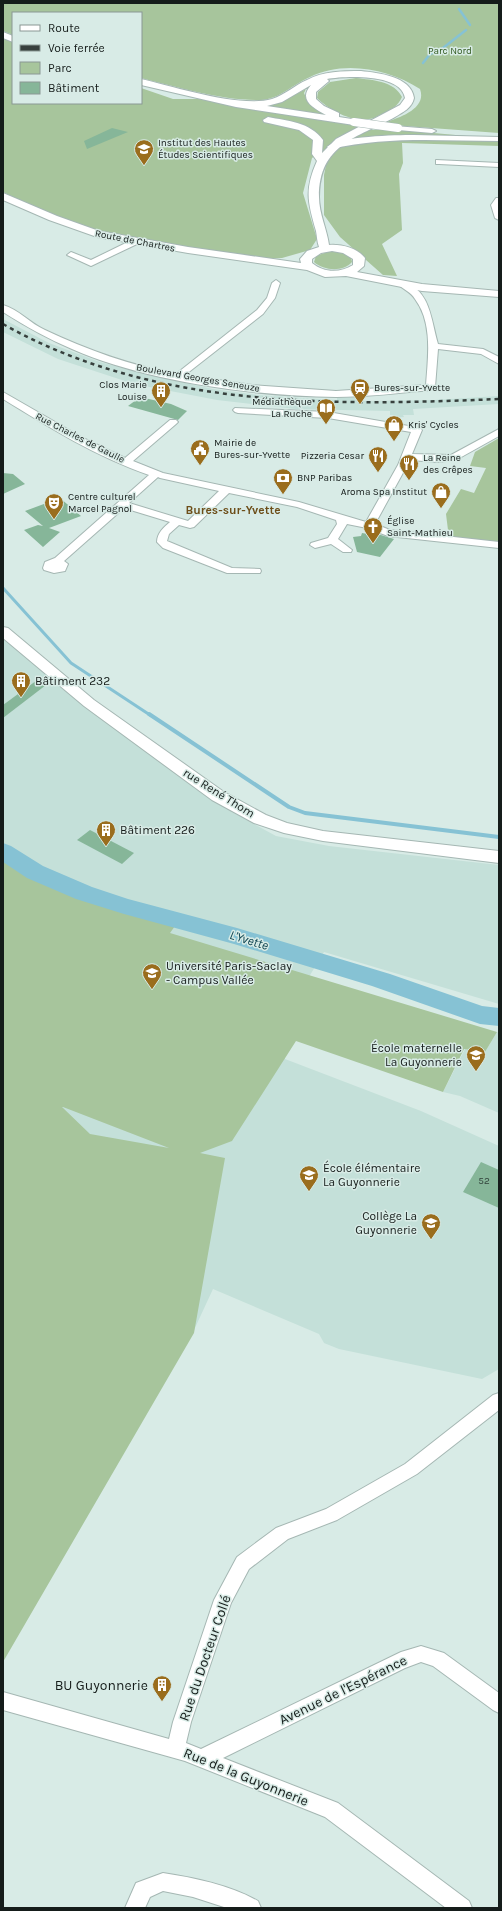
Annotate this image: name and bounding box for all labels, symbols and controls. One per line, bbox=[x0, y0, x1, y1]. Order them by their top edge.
legend bbox=[12, 12, 142, 104]
text: Route bbox=[48, 21, 80, 35]
text: Voie ferrée bbox=[48, 41, 105, 55]
park label: Parc Nord bbox=[428, 45, 472, 57]
text: Parc bbox=[48, 61, 72, 75]
text: Bâtiment bbox=[48, 81, 100, 95]
place label: Institut des Hautes Études Scientifiques bbox=[158, 137, 253, 161]
school or university icon: Institut des Hautes Études Scientifiques bbox=[133, 138, 155, 166]
street label: Route de Chartres bbox=[94, 227, 176, 255]
street label: Boulevard Georges Seneuze bbox=[135, 361, 261, 395]
station icon: Bures-sur-Yvette bbox=[349, 377, 371, 405]
place label: Clos Marie Louise bbox=[99, 379, 147, 403]
building icon: Clos Marie Louise bbox=[150, 380, 172, 408]
place label: Bures-sur-Yvette bbox=[374, 382, 450, 394]
place label: Médiathèque La Ruche bbox=[252, 396, 312, 420]
library icon: Médiathèque La Ruche bbox=[315, 397, 337, 425]
street label: Rue Charles de Gaulle bbox=[33, 410, 127, 466]
shop icon: Kris' Cycles bbox=[383, 414, 405, 442]
place label: Kris' Cycles bbox=[408, 419, 459, 431]
place label: Mairie de Bures-sur-Yvette bbox=[214, 437, 290, 461]
public building icon: Mairie de Bures-sur-Yvette bbox=[189, 438, 211, 466]
restaurant icon: Pizzeria Cesar bbox=[367, 445, 389, 473]
place label: Pizzeria Cesar bbox=[301, 450, 364, 462]
place label: La Reine des Crêpes bbox=[423, 452, 473, 476]
restaurant icon: La Reine des Crêpes bbox=[398, 453, 420, 481]
bank icon: BNP Paribas bbox=[272, 467, 294, 495]
place label: BNP Paribas bbox=[297, 472, 352, 484]
shop icon: Aroma Spa Institut bbox=[430, 481, 452, 509]
place label: Aroma Spa Institut bbox=[341, 486, 427, 498]
place label: Centre culturel Marcel Pagnol bbox=[68, 491, 136, 515]
theatre icon: Centre culturel Marcel Pagnol bbox=[43, 492, 65, 520]
district label: Bures-sur-Yvette bbox=[185, 503, 281, 517]
place label: Église Saint-Mathieu bbox=[387, 515, 453, 539]
church icon: Église Saint-Mathieu bbox=[362, 516, 384, 544]
building icon: Bâtiment 232 bbox=[10, 670, 32, 698]
place label: Bâtiment 232 bbox=[35, 674, 110, 688]
street label: rue René Thom bbox=[181, 765, 257, 821]
building icon: Bâtiment 226 bbox=[95, 819, 117, 847]
place label: Bâtiment 226 bbox=[120, 823, 195, 837]
water label: L'Yvette bbox=[228, 927, 270, 953]
place label: Université Paris-Saclay - Campus Vallée bbox=[166, 959, 292, 987]
school or university icon: Université Paris-Saclay - Campus Vallée bbox=[141, 962, 163, 990]
place label: École maternelle La Guyonnerie bbox=[371, 1040, 462, 1069]
school or university icon: École maternelle La Guyonnerie bbox=[465, 1044, 487, 1072]
place label: École élémentaire La Guyonnerie bbox=[323, 1160, 420, 1189]
school or university icon: École élémentaire La Guyonnerie bbox=[298, 1164, 320, 1192]
house number: 52 bbox=[478, 1175, 490, 1187]
place label: Collège La Guyonnerie bbox=[355, 1209, 417, 1237]
school or university icon: Collège La Guyonnerie bbox=[420, 1212, 442, 1240]
street label: Rue du Docteur Collé bbox=[175, 1593, 235, 1723]
street label: Avenue de l'Espérance bbox=[276, 1652, 410, 1728]
building icon: BU Guyonnerie bbox=[151, 1674, 173, 1702]
place label: BU Guyonnerie bbox=[55, 1677, 148, 1694]
street label: Rue de la Guyonnerie bbox=[181, 1744, 311, 1810]

